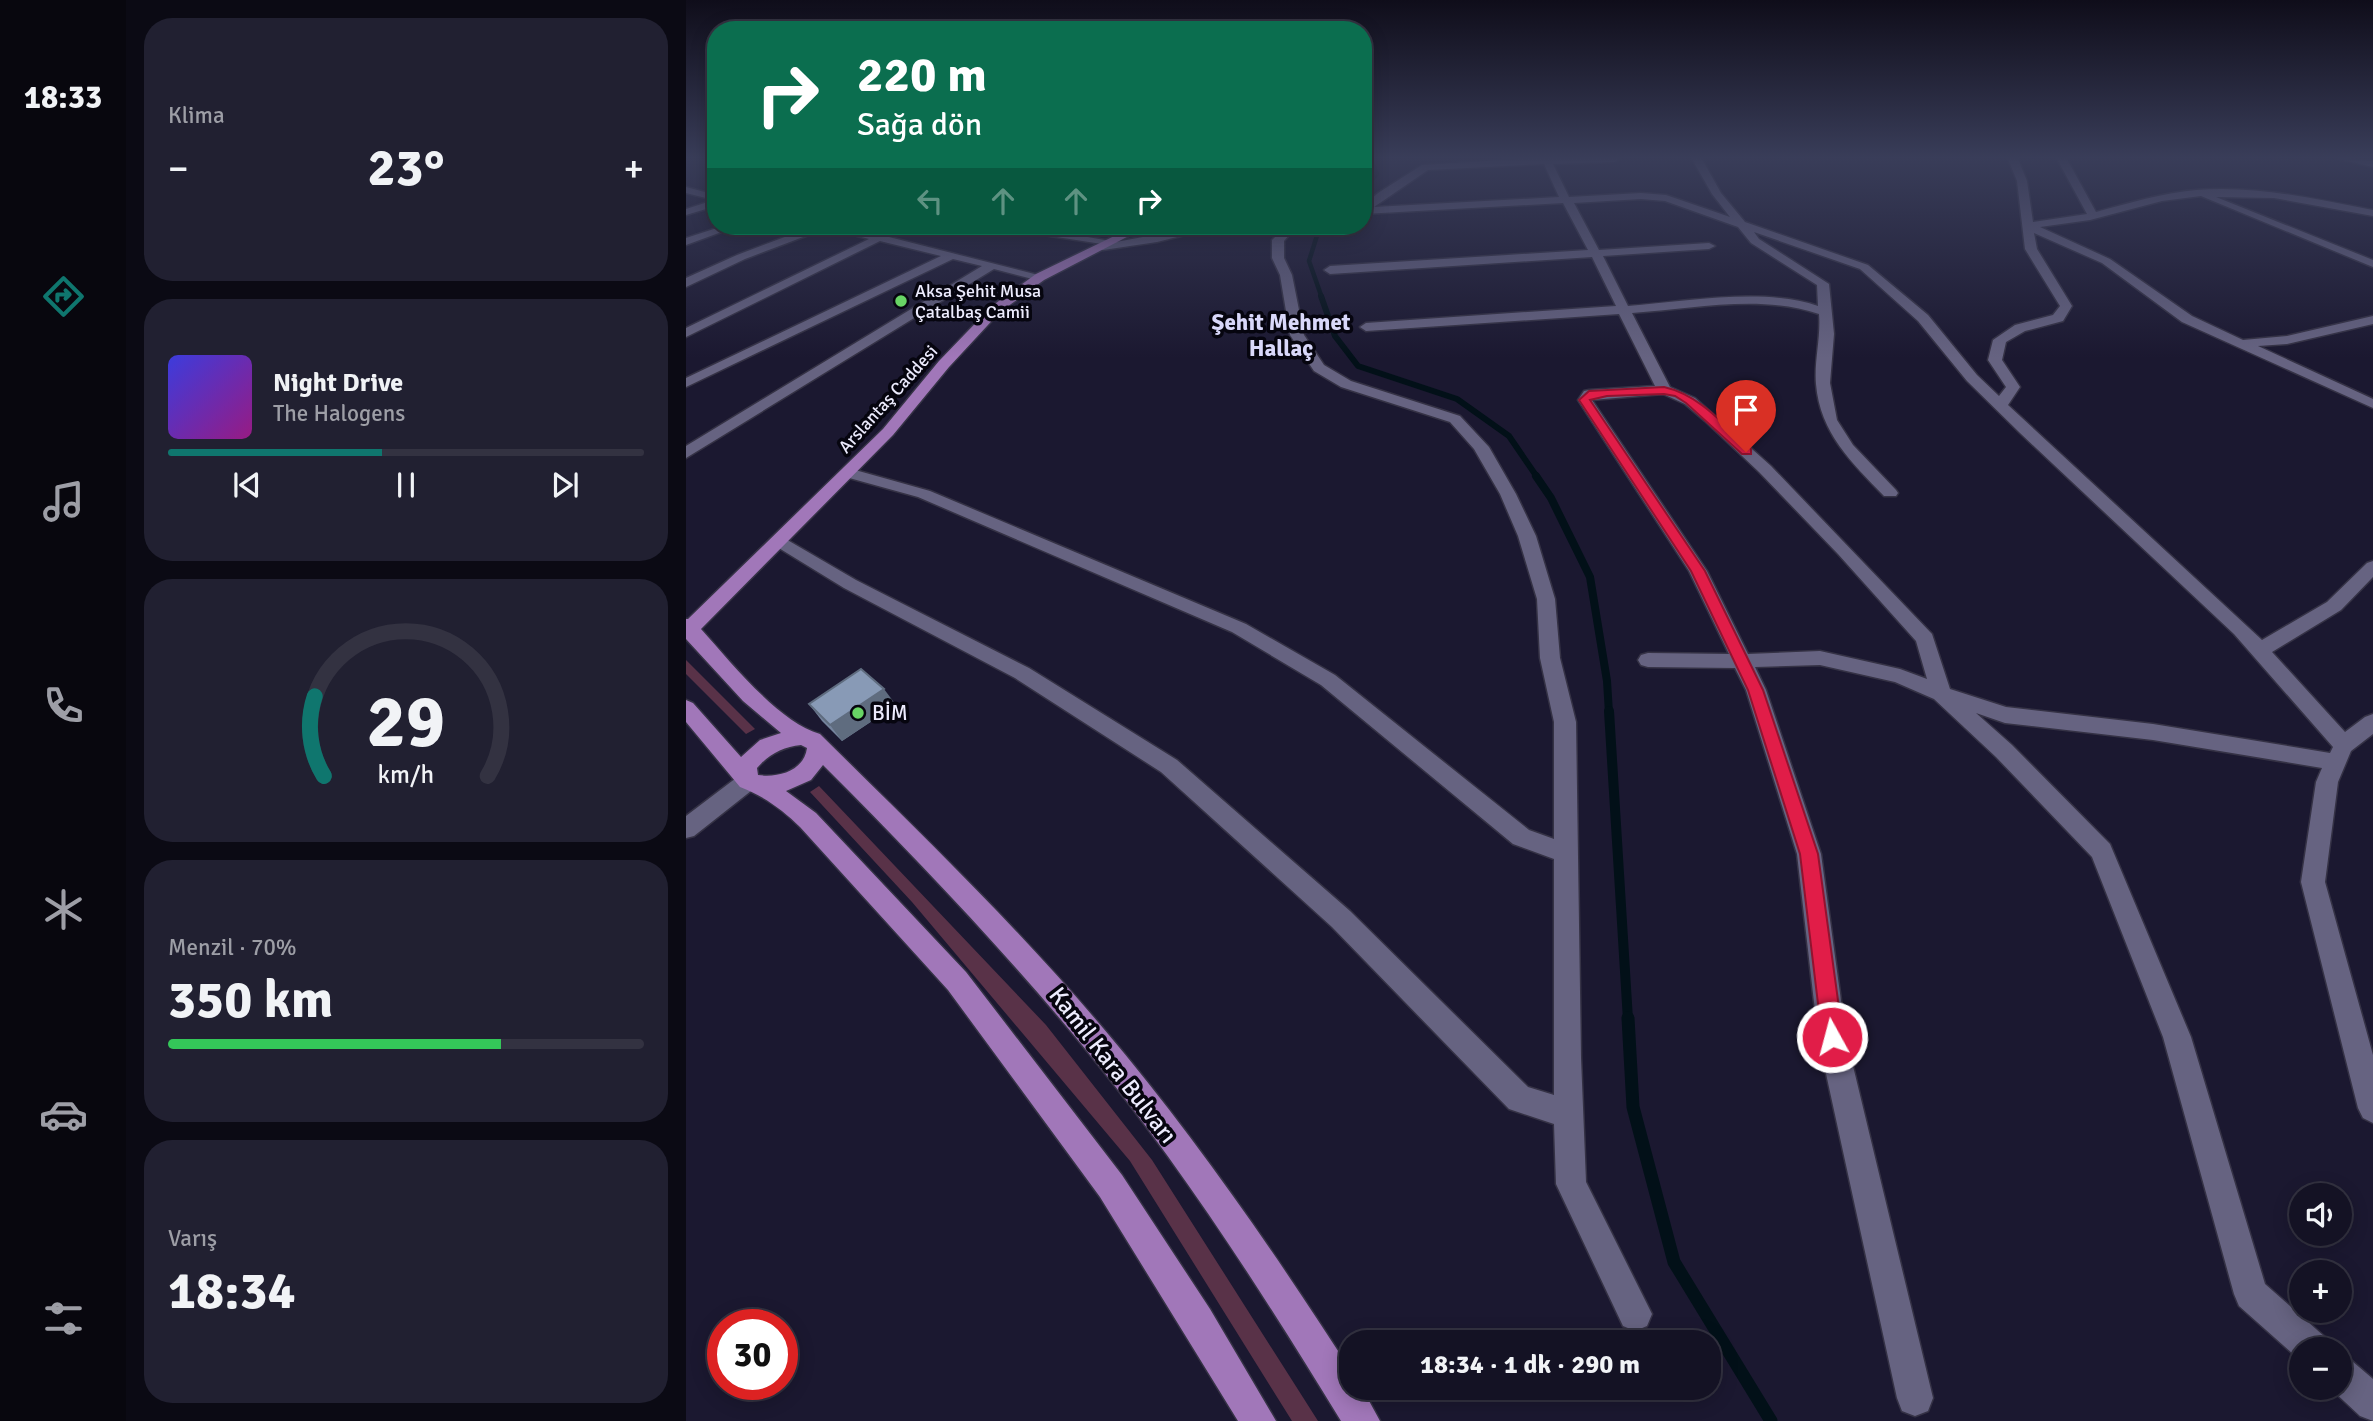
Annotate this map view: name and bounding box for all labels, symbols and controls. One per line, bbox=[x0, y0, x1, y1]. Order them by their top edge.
text: 220 m bbox=[857, 45, 987, 105]
icon: right bbox=[742, 49, 833, 140]
text: 18:33 bbox=[24, 78, 102, 117]
text: Klima bbox=[168, 101, 225, 130]
text: Sağa dön bbox=[857, 105, 982, 144]
text: 23° bbox=[368, 136, 444, 200]
text: − bbox=[168, 145, 189, 192]
text: + bbox=[623, 145, 644, 192]
icon: left bbox=[911, 182, 949, 220]
icon: ahead bbox=[984, 182, 1022, 220]
icon: ahead bbox=[1057, 182, 1095, 220]
icon: right bbox=[1130, 182, 1168, 220]
icon: directions bbox=[39, 272, 88, 321]
place label: Aksa Şehit Musa Çatalbaş Camii bbox=[915, 280, 1041, 323]
marker: Aksa Şehit Musa Çatalbaş Camii bbox=[893, 293, 909, 309]
district label: Şehit Mehmet Hallaç bbox=[1212, 308, 1351, 363]
street label: Arslantaş Caddesi bbox=[834, 340, 942, 458]
text: Night Drive bbox=[273, 367, 403, 399]
pin bbox=[1716, 380, 1776, 452]
icon: arrive bbox=[1727, 391, 1765, 429]
text: The Halogens bbox=[273, 399, 405, 428]
icon: previous bbox=[228, 466, 266, 504]
icon: pause bbox=[387, 466, 425, 504]
icon: next bbox=[546, 466, 584, 504]
icon: music bbox=[39, 477, 88, 526]
text: 29 bbox=[367, 679, 445, 768]
icon: phone bbox=[39, 681, 88, 730]
place label: BİM bbox=[872, 700, 908, 726]
marker: BİM bbox=[850, 705, 866, 721]
text: km/h bbox=[378, 759, 434, 790]
icon: climate bbox=[39, 885, 88, 934]
text: Menzil · 70% bbox=[168, 933, 297, 962]
text: 350 km bbox=[168, 968, 333, 1032]
street label: Kamil Kara Bulvarı bbox=[1043, 981, 1183, 1149]
position arrow bbox=[1795, 1000, 1869, 1074]
icon: car bbox=[39, 1090, 88, 1139]
map controls bbox=[2289, 1183, 2352, 1400]
button: sound bbox=[2289, 1183, 2352, 1246]
text: Varış bbox=[168, 1224, 217, 1253]
text: 18:34 bbox=[168, 1259, 296, 1323]
button: + bbox=[2289, 1260, 2352, 1323]
icon: filters bbox=[39, 1294, 88, 1343]
speed limit sign: 30 bbox=[707, 1309, 798, 1400]
button: − bbox=[2289, 1337, 2352, 1400]
text: 18:34 · 1 dk · 290 m bbox=[1420, 1349, 1640, 1381]

